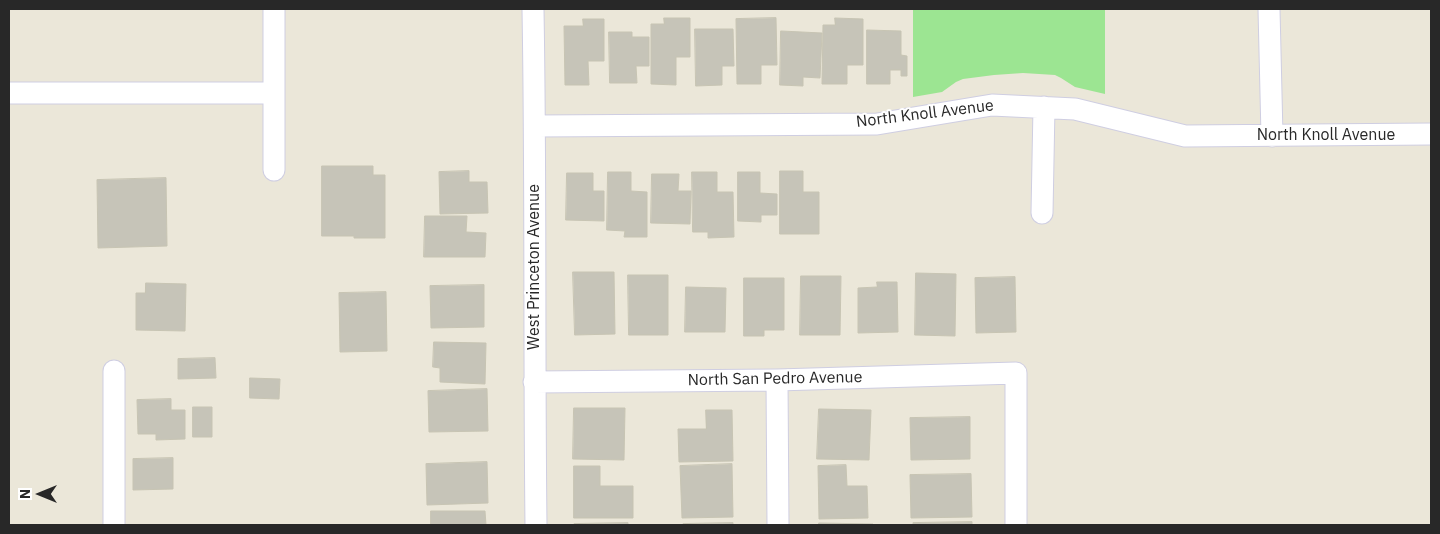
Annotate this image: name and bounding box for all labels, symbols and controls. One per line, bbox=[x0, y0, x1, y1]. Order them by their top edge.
street label: North Knoll Avenue bbox=[855, 96, 995, 132]
street label: North Knoll Avenue bbox=[1257, 125, 1395, 145]
street label: West Princeton Avenue bbox=[524, 184, 544, 350]
street label: North San Pedro Avenue bbox=[687, 368, 863, 390]
north arrow bbox=[15, 469, 65, 519]
text: N bbox=[16, 489, 34, 499]

